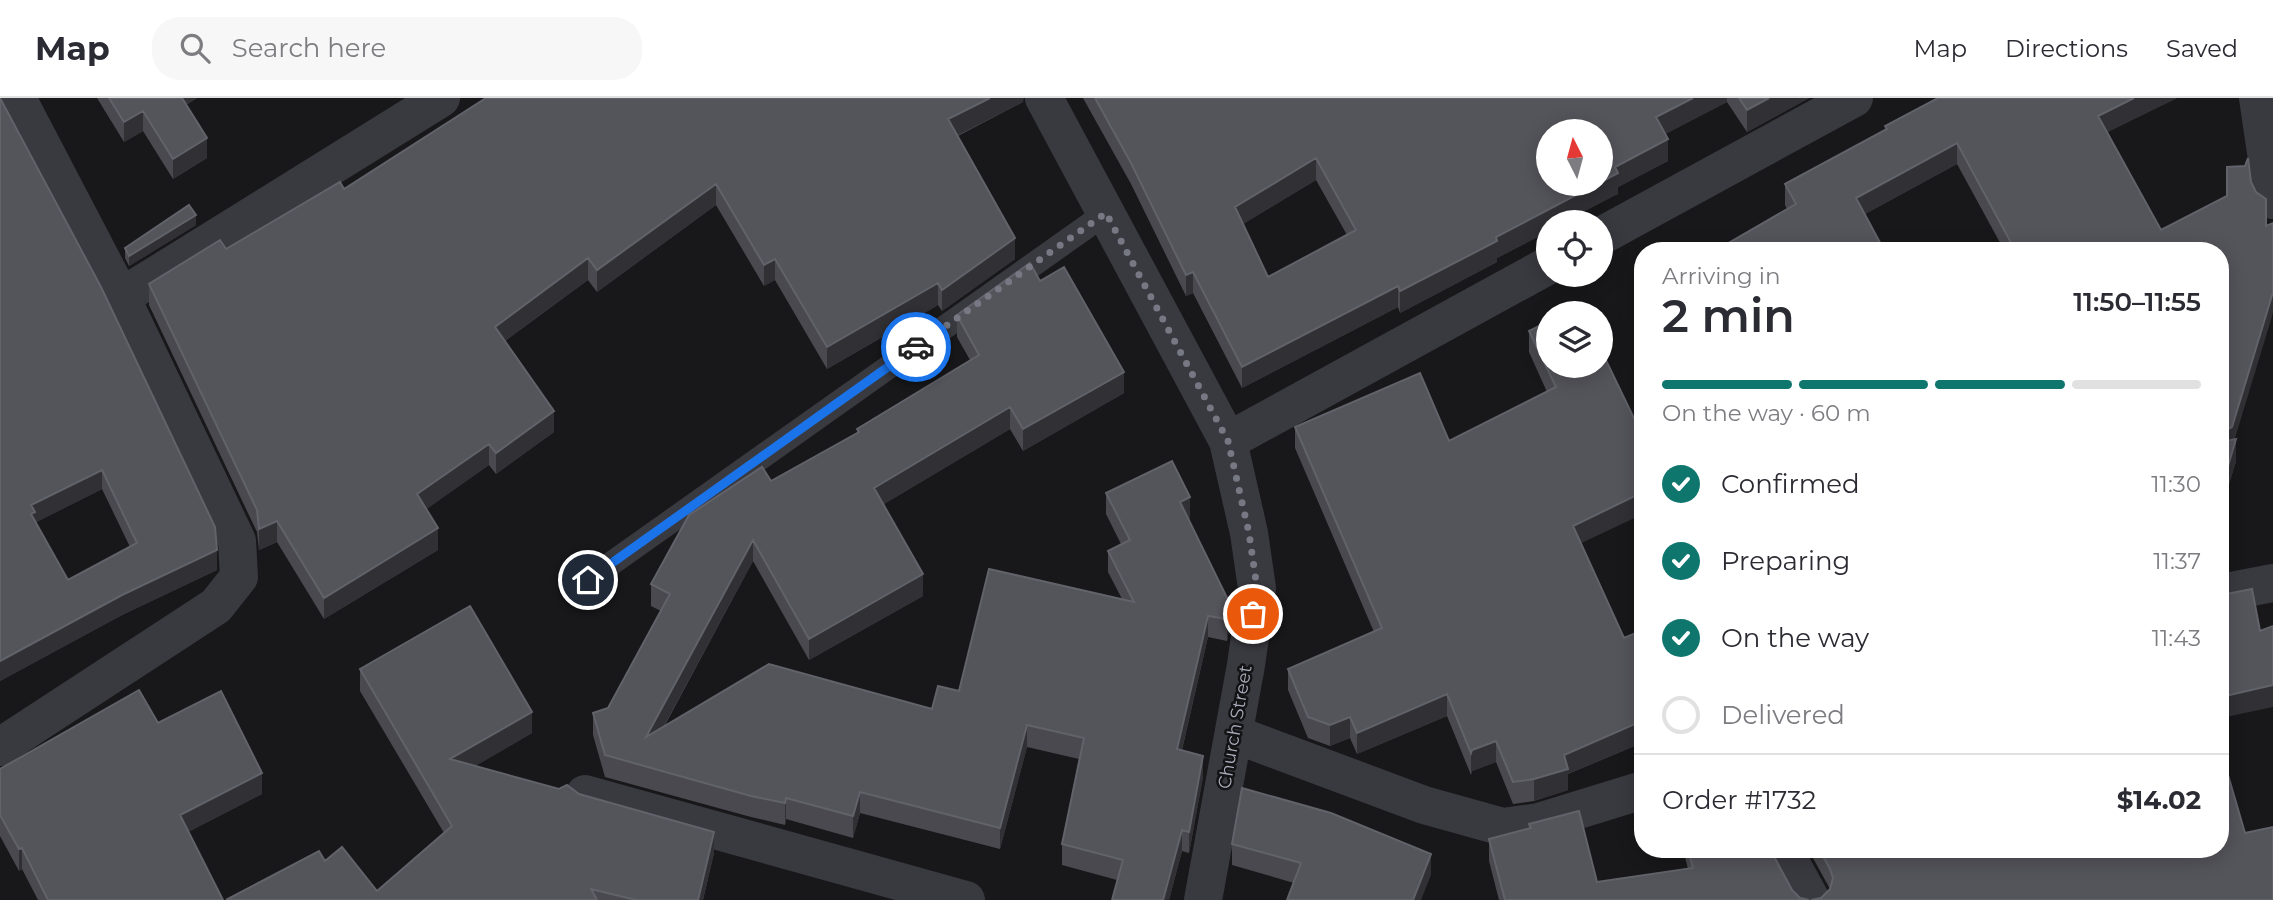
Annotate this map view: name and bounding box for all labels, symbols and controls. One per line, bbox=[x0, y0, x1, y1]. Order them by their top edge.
search box bbox=[152, 17, 642, 80]
text: Map bbox=[35, 28, 110, 68]
icon: search bbox=[176, 29, 214, 67]
text: Search here bbox=[232, 32, 386, 64]
text: Map bbox=[1914, 34, 1967, 63]
text: Directions bbox=[2005, 34, 2128, 63]
text: Saved bbox=[2166, 34, 2238, 63]
north arrow bbox=[1536, 119, 1614, 196]
map controls bbox=[1536, 119, 1613, 378]
button: locate bbox=[1536, 210, 1613, 287]
text: Arriving in bbox=[1662, 262, 1781, 290]
text: 11:50–11:55 bbox=[2073, 286, 2201, 318]
text: 2 min bbox=[1662, 287, 1795, 344]
button: layers bbox=[1536, 301, 1613, 378]
courier bbox=[881, 312, 951, 382]
icon: car bbox=[897, 328, 935, 366]
text: On the way · 60 m bbox=[1662, 399, 1871, 427]
icon: check bbox=[1662, 465, 1700, 503]
text: Confirmed bbox=[1721, 468, 1860, 500]
text: 11:30 bbox=[2151, 470, 2201, 498]
icon: check bbox=[1662, 542, 1700, 580]
text: Preparing bbox=[1721, 545, 1850, 577]
text: 11:37 bbox=[2153, 547, 2201, 575]
pin bbox=[558, 550, 618, 610]
icon: home bbox=[569, 561, 607, 599]
pin bbox=[1223, 584, 1283, 644]
icon: bag bbox=[1234, 595, 1272, 633]
icon: check bbox=[1662, 619, 1700, 657]
text: On the way bbox=[1721, 622, 1869, 654]
text: 11:43 bbox=[2152, 624, 2201, 652]
street label: Church Street bbox=[1213, 663, 1257, 791]
text: Delivered bbox=[1721, 699, 1845, 731]
text: Order #1732 bbox=[1662, 784, 1816, 816]
text: $14.02 bbox=[2117, 784, 2201, 816]

